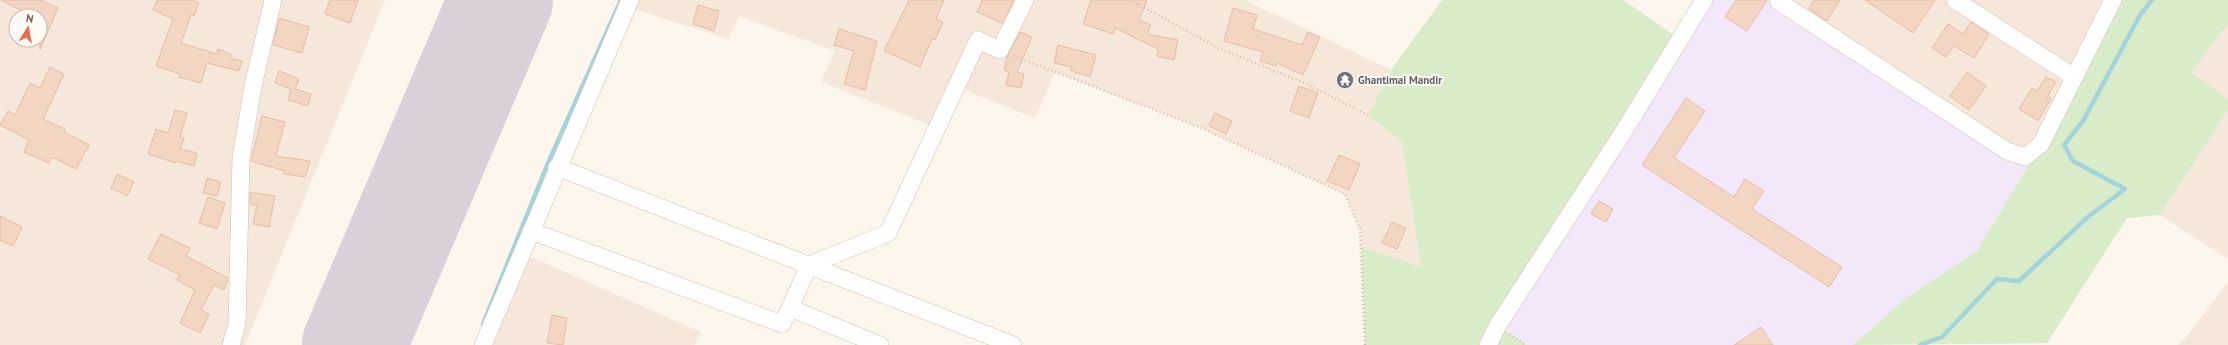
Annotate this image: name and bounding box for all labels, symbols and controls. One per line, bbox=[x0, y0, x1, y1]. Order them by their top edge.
north arrow bbox=[8, 8, 48, 48]
text: N bbox=[25, 11, 35, 26]
temple icon: Ghantimai Mandir bbox=[1335, 70, 1355, 90]
place label: Ghantimai Mandir bbox=[1358, 73, 1442, 87]

